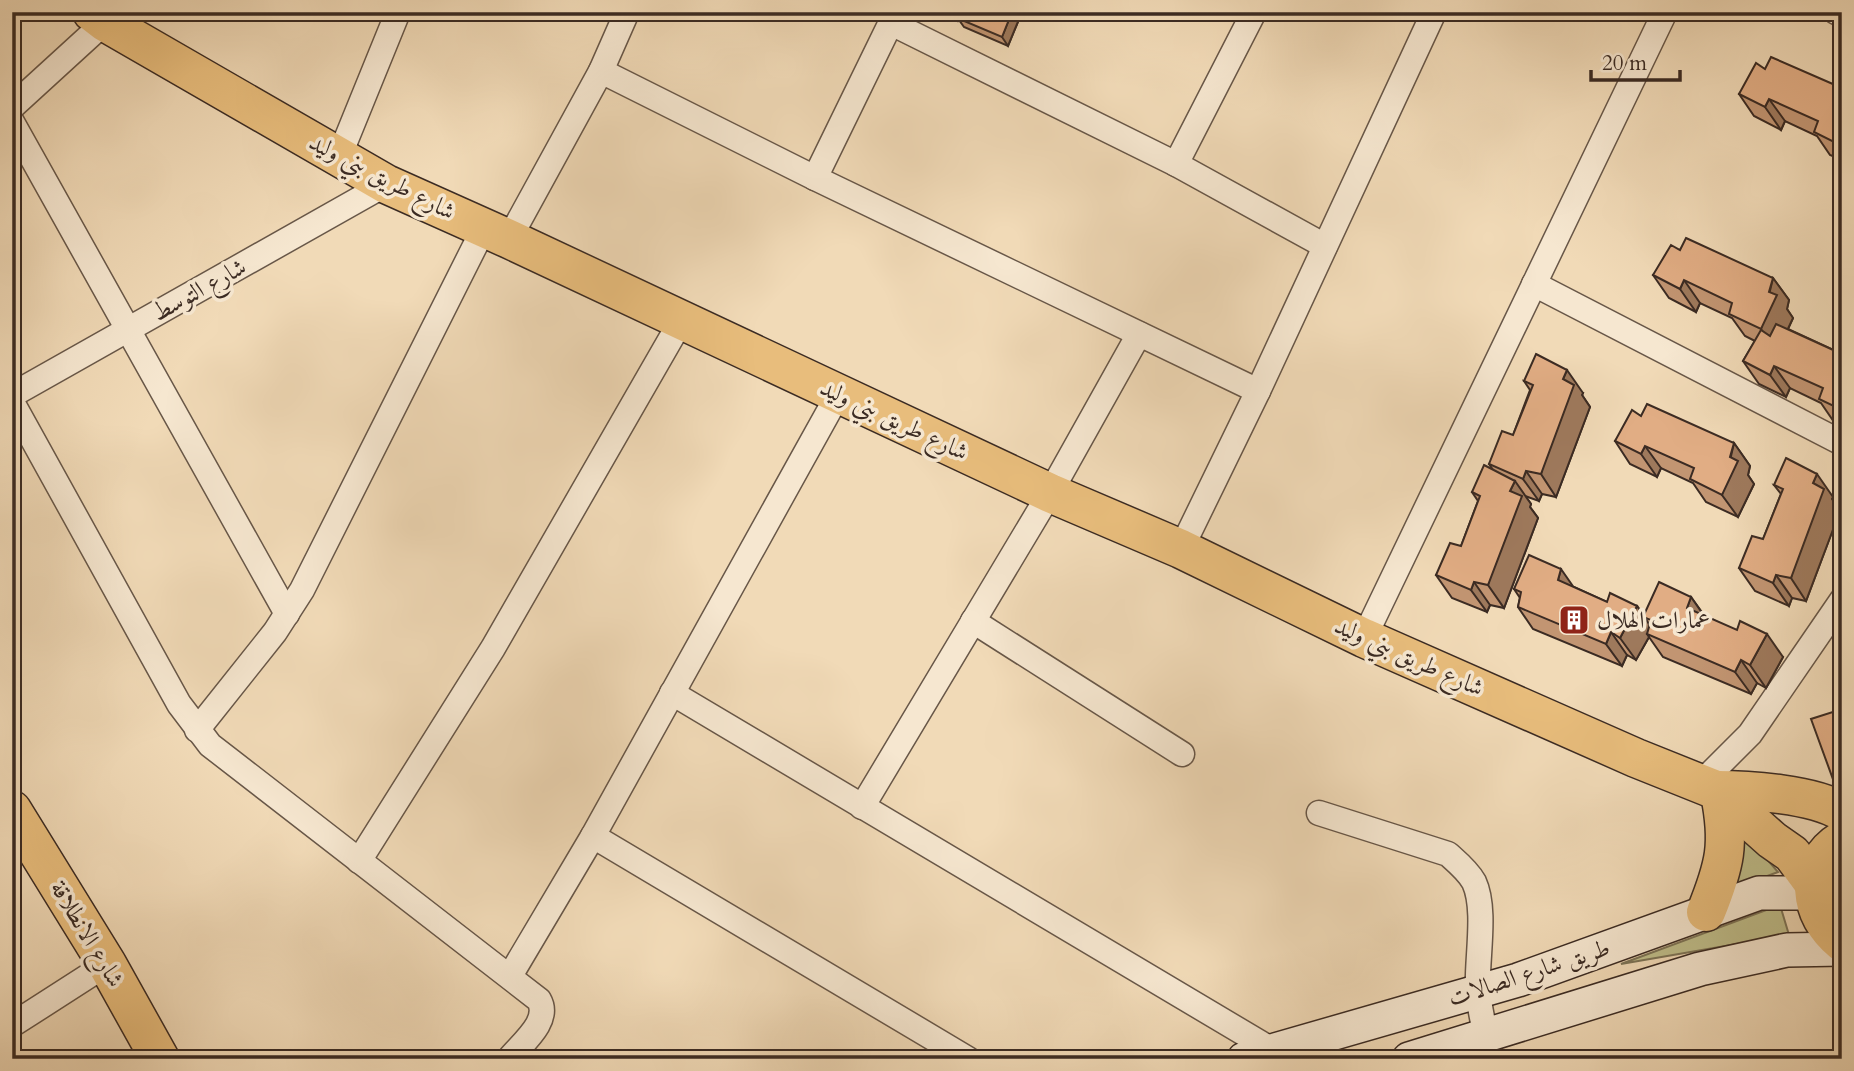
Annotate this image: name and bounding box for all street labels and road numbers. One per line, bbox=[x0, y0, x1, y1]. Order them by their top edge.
street label: شارع طريق بني وليد bbox=[301, 126, 461, 233]
street label: شارع التوسط bbox=[146, 251, 254, 332]
street label: شارع طريق بني وليد bbox=[812, 371, 974, 473]
street label: شارع طريق بني وليد bbox=[1327, 609, 1489, 709]
street label: شارع الانطلاقة bbox=[40, 874, 132, 995]
street label: طريق شارع الصالات bbox=[1444, 931, 1615, 1018]

